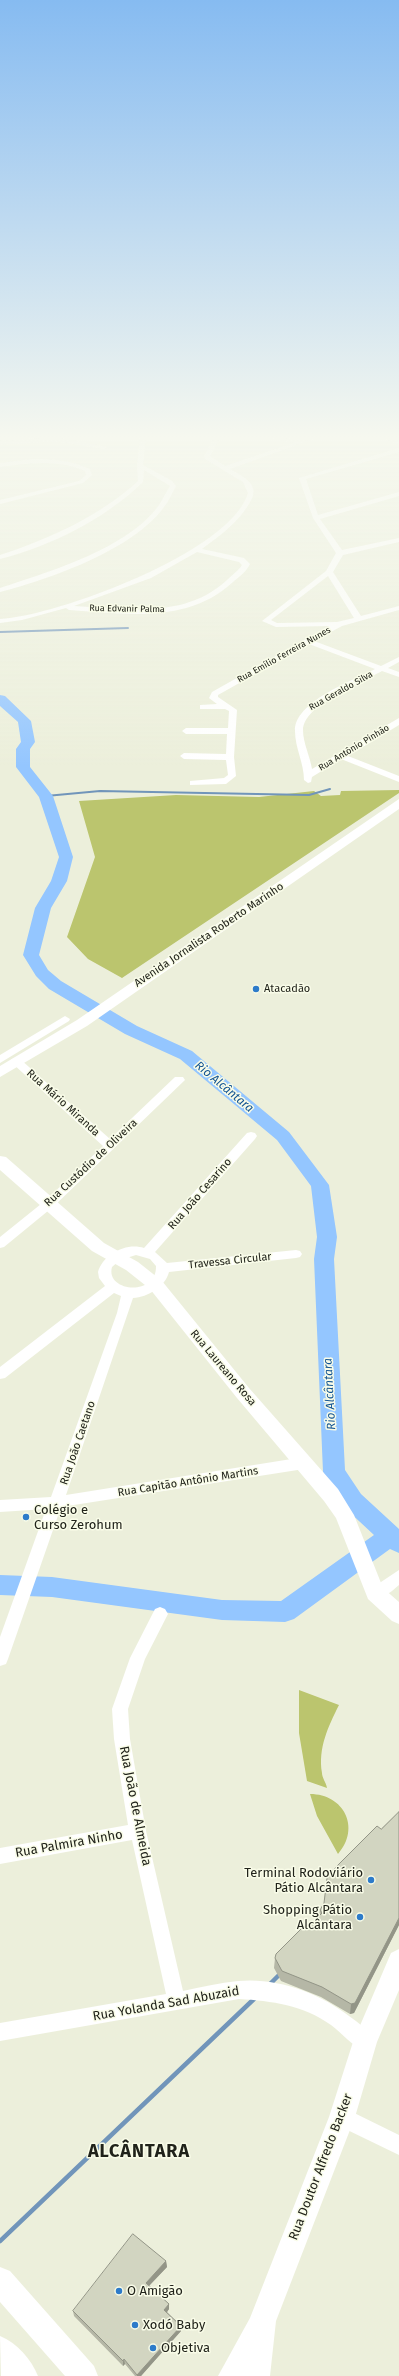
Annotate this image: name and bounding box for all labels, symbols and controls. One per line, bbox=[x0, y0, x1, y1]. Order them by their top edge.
street label: Rua Edvanir Palma bbox=[89, 603, 165, 615]
street label: Rua Emílio Ferreira Nunes bbox=[235, 625, 333, 685]
street label: Rua Geraldo Silva bbox=[307, 669, 375, 713]
street label: Rua Antônio Pinhão bbox=[317, 723, 391, 773]
street label: Avenida Jornalista Roberto Marinho bbox=[132, 880, 286, 990]
place label: Atacadão bbox=[264, 982, 310, 996]
marker: Atacadão bbox=[251, 984, 261, 994]
water label: Rio Alcântara bbox=[192, 1058, 256, 1116]
street label: Rua Mário Miranda bbox=[24, 1067, 102, 1139]
street label: Rua Custódio de Oliveira bbox=[42, 1116, 140, 1210]
street label: Rua João Cesarino bbox=[165, 1156, 235, 1232]
street label: Travessa Circular bbox=[188, 1250, 272, 1272]
street label: Rua Laureano Rosa bbox=[187, 1327, 259, 1409]
water label: Rio Alcântara bbox=[321, 1358, 339, 1430]
street label: Rua João Caetano bbox=[57, 1399, 99, 1487]
street label: Rua Capitão Antônio Martins bbox=[117, 1464, 259, 1500]
place label: Colégio e Curso Zerohum bbox=[34, 1502, 123, 1533]
marker: Colégio e Curso Zerohum bbox=[21, 1512, 31, 1522]
street label: Rua João de Almeida bbox=[116, 1745, 154, 1867]
street label: Rua Palmira Ninho bbox=[14, 1827, 124, 1861]
place label: Terminal Rodoviário Pátio Alcântara bbox=[244, 1865, 363, 1896]
marker: Terminal Rodoviário Pátio Alcântara bbox=[366, 1875, 376, 1885]
place label: Shopping Pátio Alcântara bbox=[263, 1902, 352, 1933]
marker: Shopping Pátio Alcântara bbox=[355, 1912, 365, 1922]
street label: Rua Yolanda Sad Abuzaid bbox=[91, 1983, 241, 2025]
street label: Rua Doutor Alfredo Backer bbox=[286, 2091, 356, 2243]
district label: ALCÂNTARA bbox=[88, 2141, 190, 2163]
place label: O Amigão bbox=[127, 2283, 183, 2299]
marker: O Amigão bbox=[114, 2286, 124, 2296]
place label: Xodó Baby bbox=[143, 2317, 205, 2333]
marker: Xodó Baby bbox=[130, 2320, 140, 2330]
place label: Objetiva bbox=[161, 2340, 210, 2356]
marker: Objetiva bbox=[148, 2343, 158, 2353]

